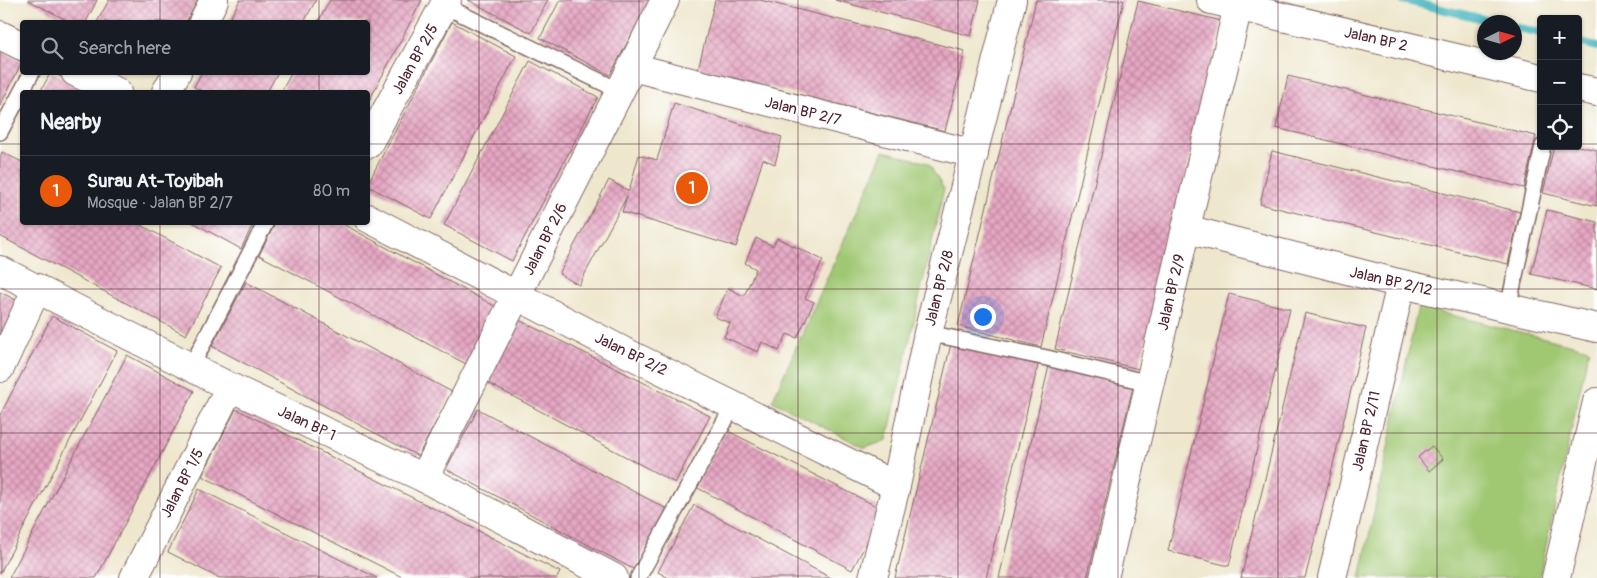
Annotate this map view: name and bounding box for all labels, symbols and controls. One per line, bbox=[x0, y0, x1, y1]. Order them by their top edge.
north arrow bbox=[1477, 15, 1522, 60]
map controls bbox=[1537, 15, 1582, 150]
button: + bbox=[1537, 15, 1582, 60]
search box bbox=[20, 20, 370, 75]
street label: Jalan BP 2/5 bbox=[388, 21, 443, 98]
street label: Jalan BP 2 bbox=[1342, 23, 1409, 56]
icon: search bbox=[38, 34, 66, 62]
text: Search here bbox=[78, 36, 171, 60]
button: − bbox=[1537, 60, 1582, 105]
street label: Jalan BP 2/7 bbox=[763, 93, 843, 130]
button: locate bbox=[1537, 105, 1582, 150]
text: Nearby bbox=[40, 109, 101, 136]
text: Surau At-Toyibah bbox=[87, 169, 223, 193]
pin: 1 bbox=[676, 169, 708, 207]
text: 1 bbox=[53, 181, 59, 201]
text: 80 m bbox=[313, 181, 350, 201]
text: Mosque · Jalan BP 2/7 bbox=[87, 193, 233, 213]
street label: Jalan BP 2/6 bbox=[519, 200, 572, 279]
street label: Jalan BP 2/8 bbox=[921, 248, 958, 328]
street label: Jalan BP 2/9 bbox=[1154, 252, 1189, 332]
street label: Jalan BP 2/12 bbox=[1348, 263, 1434, 300]
your location bbox=[970, 304, 996, 330]
street label: Jalan BP 2/2 bbox=[591, 329, 670, 380]
street label: Jalan BP 2/11 bbox=[1348, 389, 1385, 473]
street label: Jalan BP 1 bbox=[275, 402, 339, 445]
street label: Jalan BP 1/5 bbox=[157, 445, 208, 521]

